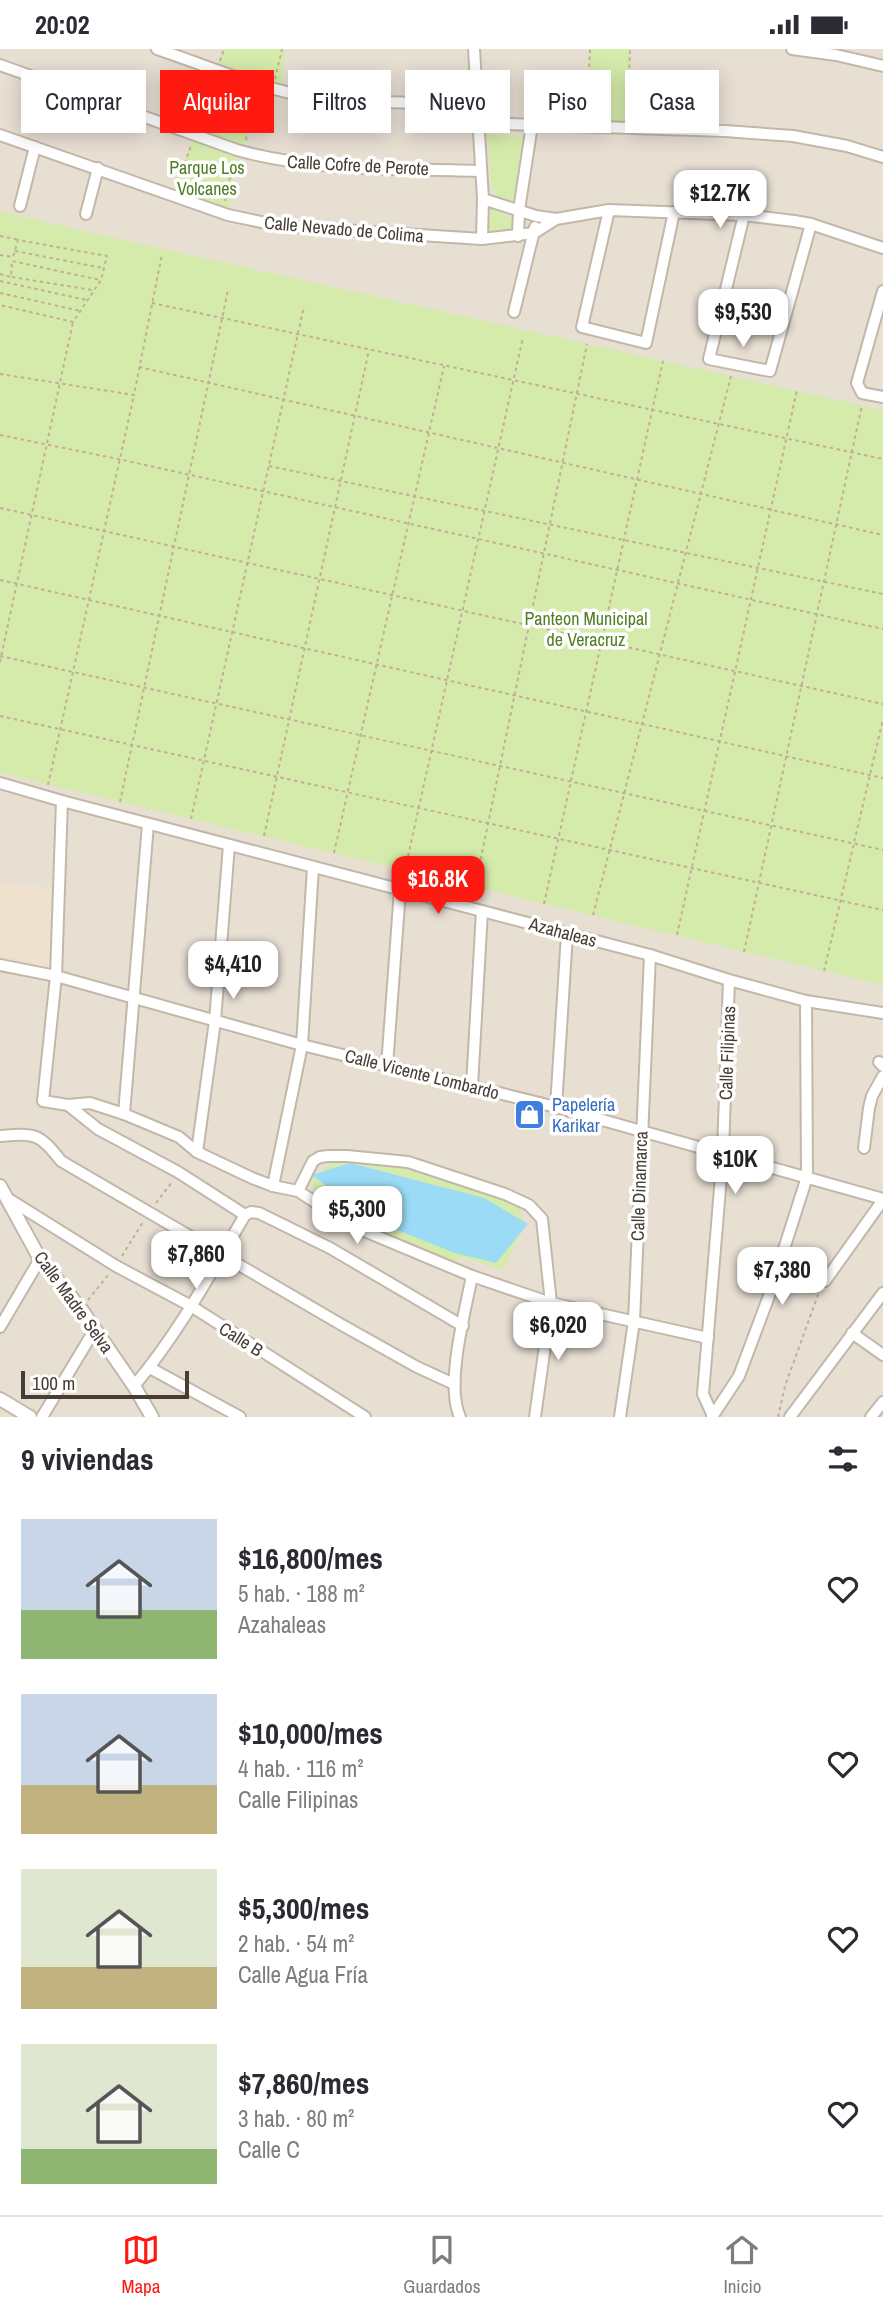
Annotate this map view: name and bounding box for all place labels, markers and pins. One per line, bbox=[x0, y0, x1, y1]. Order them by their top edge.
pin: $12.7K bbox=[663, 171, 777, 230]
pin: $9,530 bbox=[686, 289, 800, 349]
pin: $16.8K bbox=[381, 857, 495, 916]
pin: $4,410 bbox=[176, 941, 290, 1001]
place label: Papelería Karikar bbox=[552, 1092, 615, 1138]
shop icon: Papelería Karikar bbox=[512, 1097, 546, 1131]
pin: $10K bbox=[694, 1137, 776, 1196]
pin: $5,300 bbox=[300, 1187, 414, 1246]
pin: $7,860 bbox=[139, 1231, 253, 1291]
pin: $7,380 bbox=[725, 1247, 839, 1307]
pin: $6,020 bbox=[501, 1303, 615, 1362]

